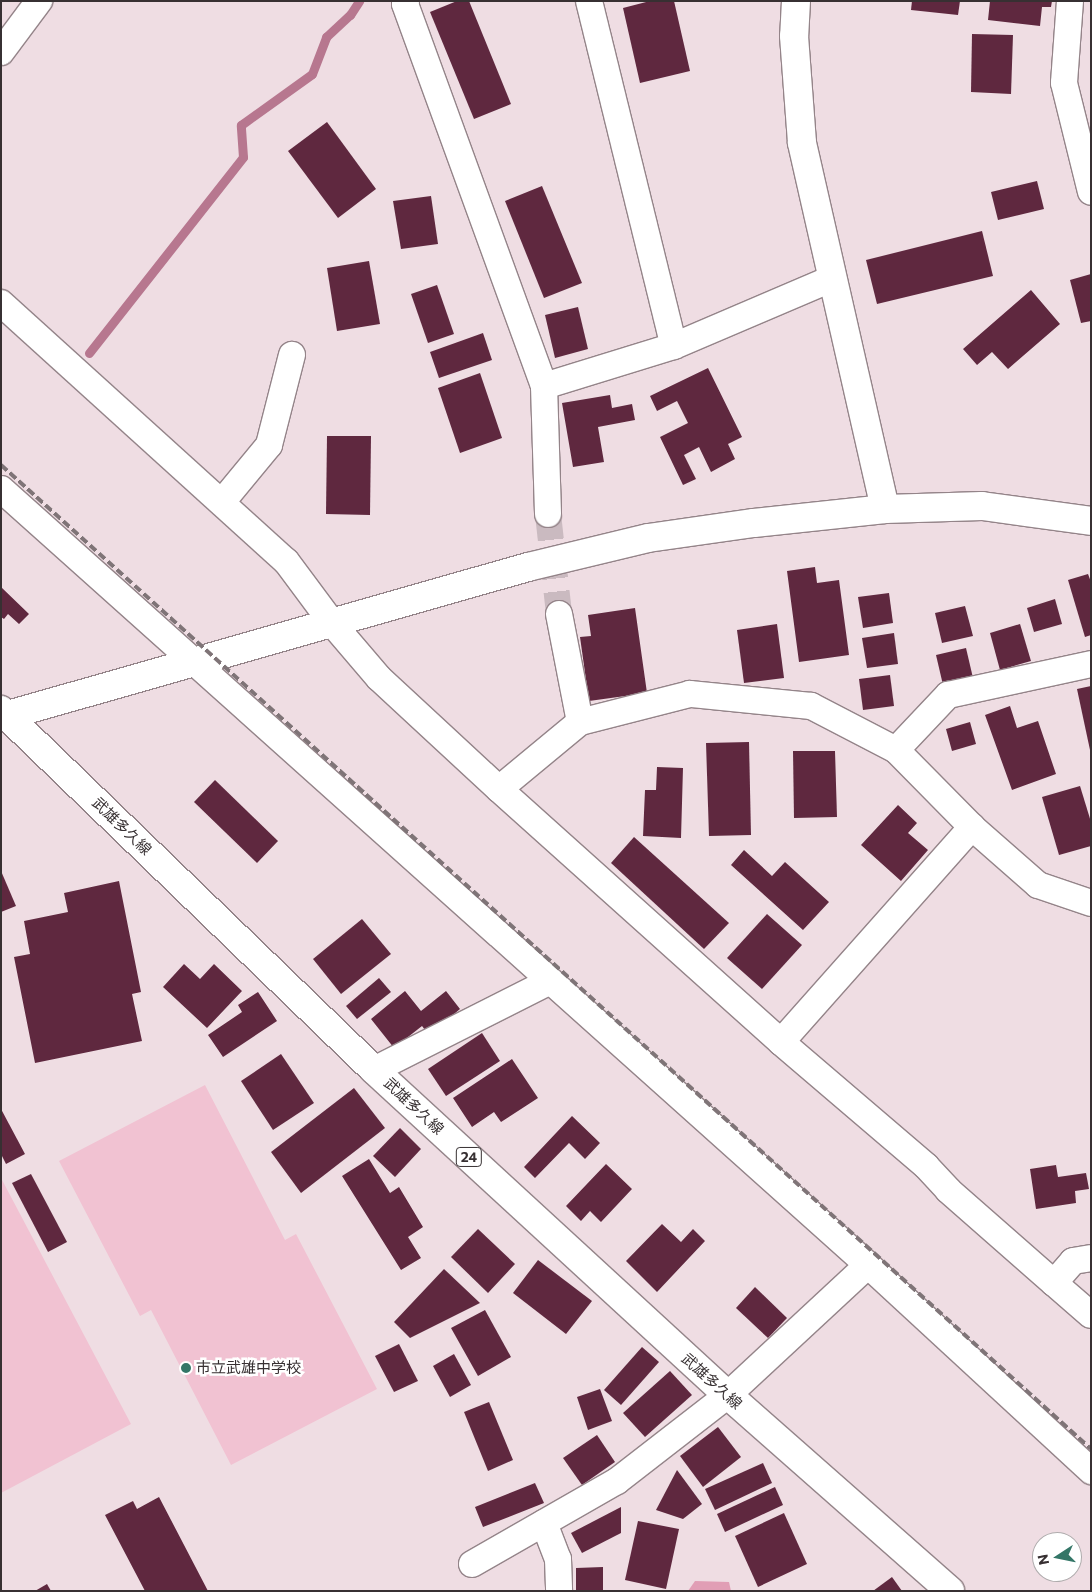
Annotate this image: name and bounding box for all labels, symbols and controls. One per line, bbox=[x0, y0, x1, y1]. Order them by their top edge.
street label: 武雄多久線 bbox=[89, 793, 155, 859]
street label: 武雄多久線 bbox=[380, 1074, 448, 1138]
road number: 24 bbox=[455, 1146, 483, 1168]
street label: 武雄多久線 bbox=[678, 1349, 746, 1413]
place label: 市立武雄中学校 bbox=[196, 1359, 301, 1377]
marker: 市立武雄中学校 bbox=[180, 1362, 192, 1374]
north arrow bbox=[1032, 1532, 1082, 1582]
text: N bbox=[1033, 1553, 1052, 1567]

